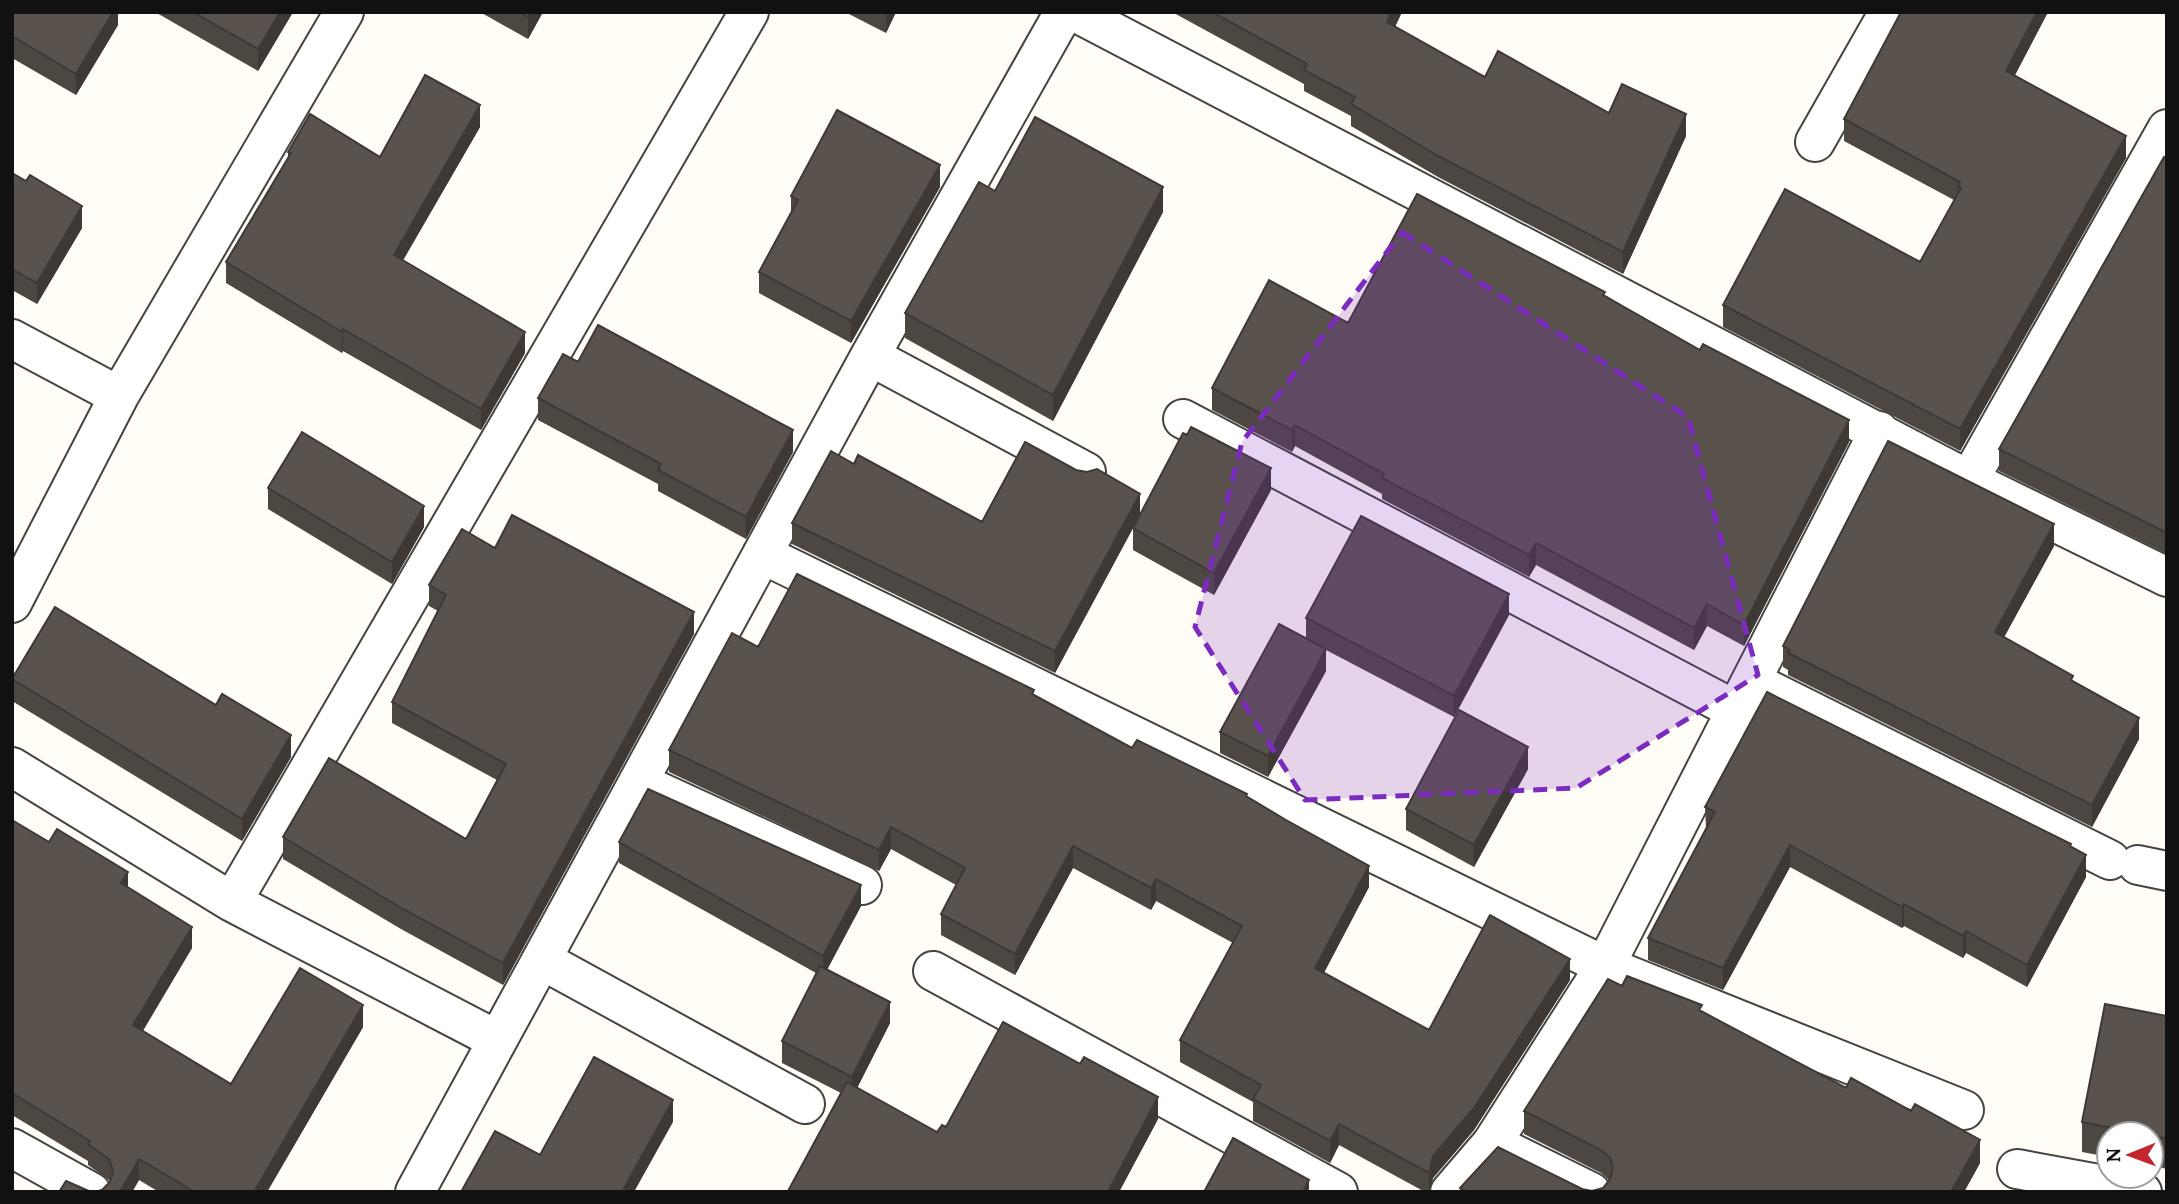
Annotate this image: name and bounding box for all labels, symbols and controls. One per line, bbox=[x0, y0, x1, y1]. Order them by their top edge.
north arrow bbox=[2095, 1120, 2165, 1190]
text: N bbox=[2101, 1147, 2125, 1163]

